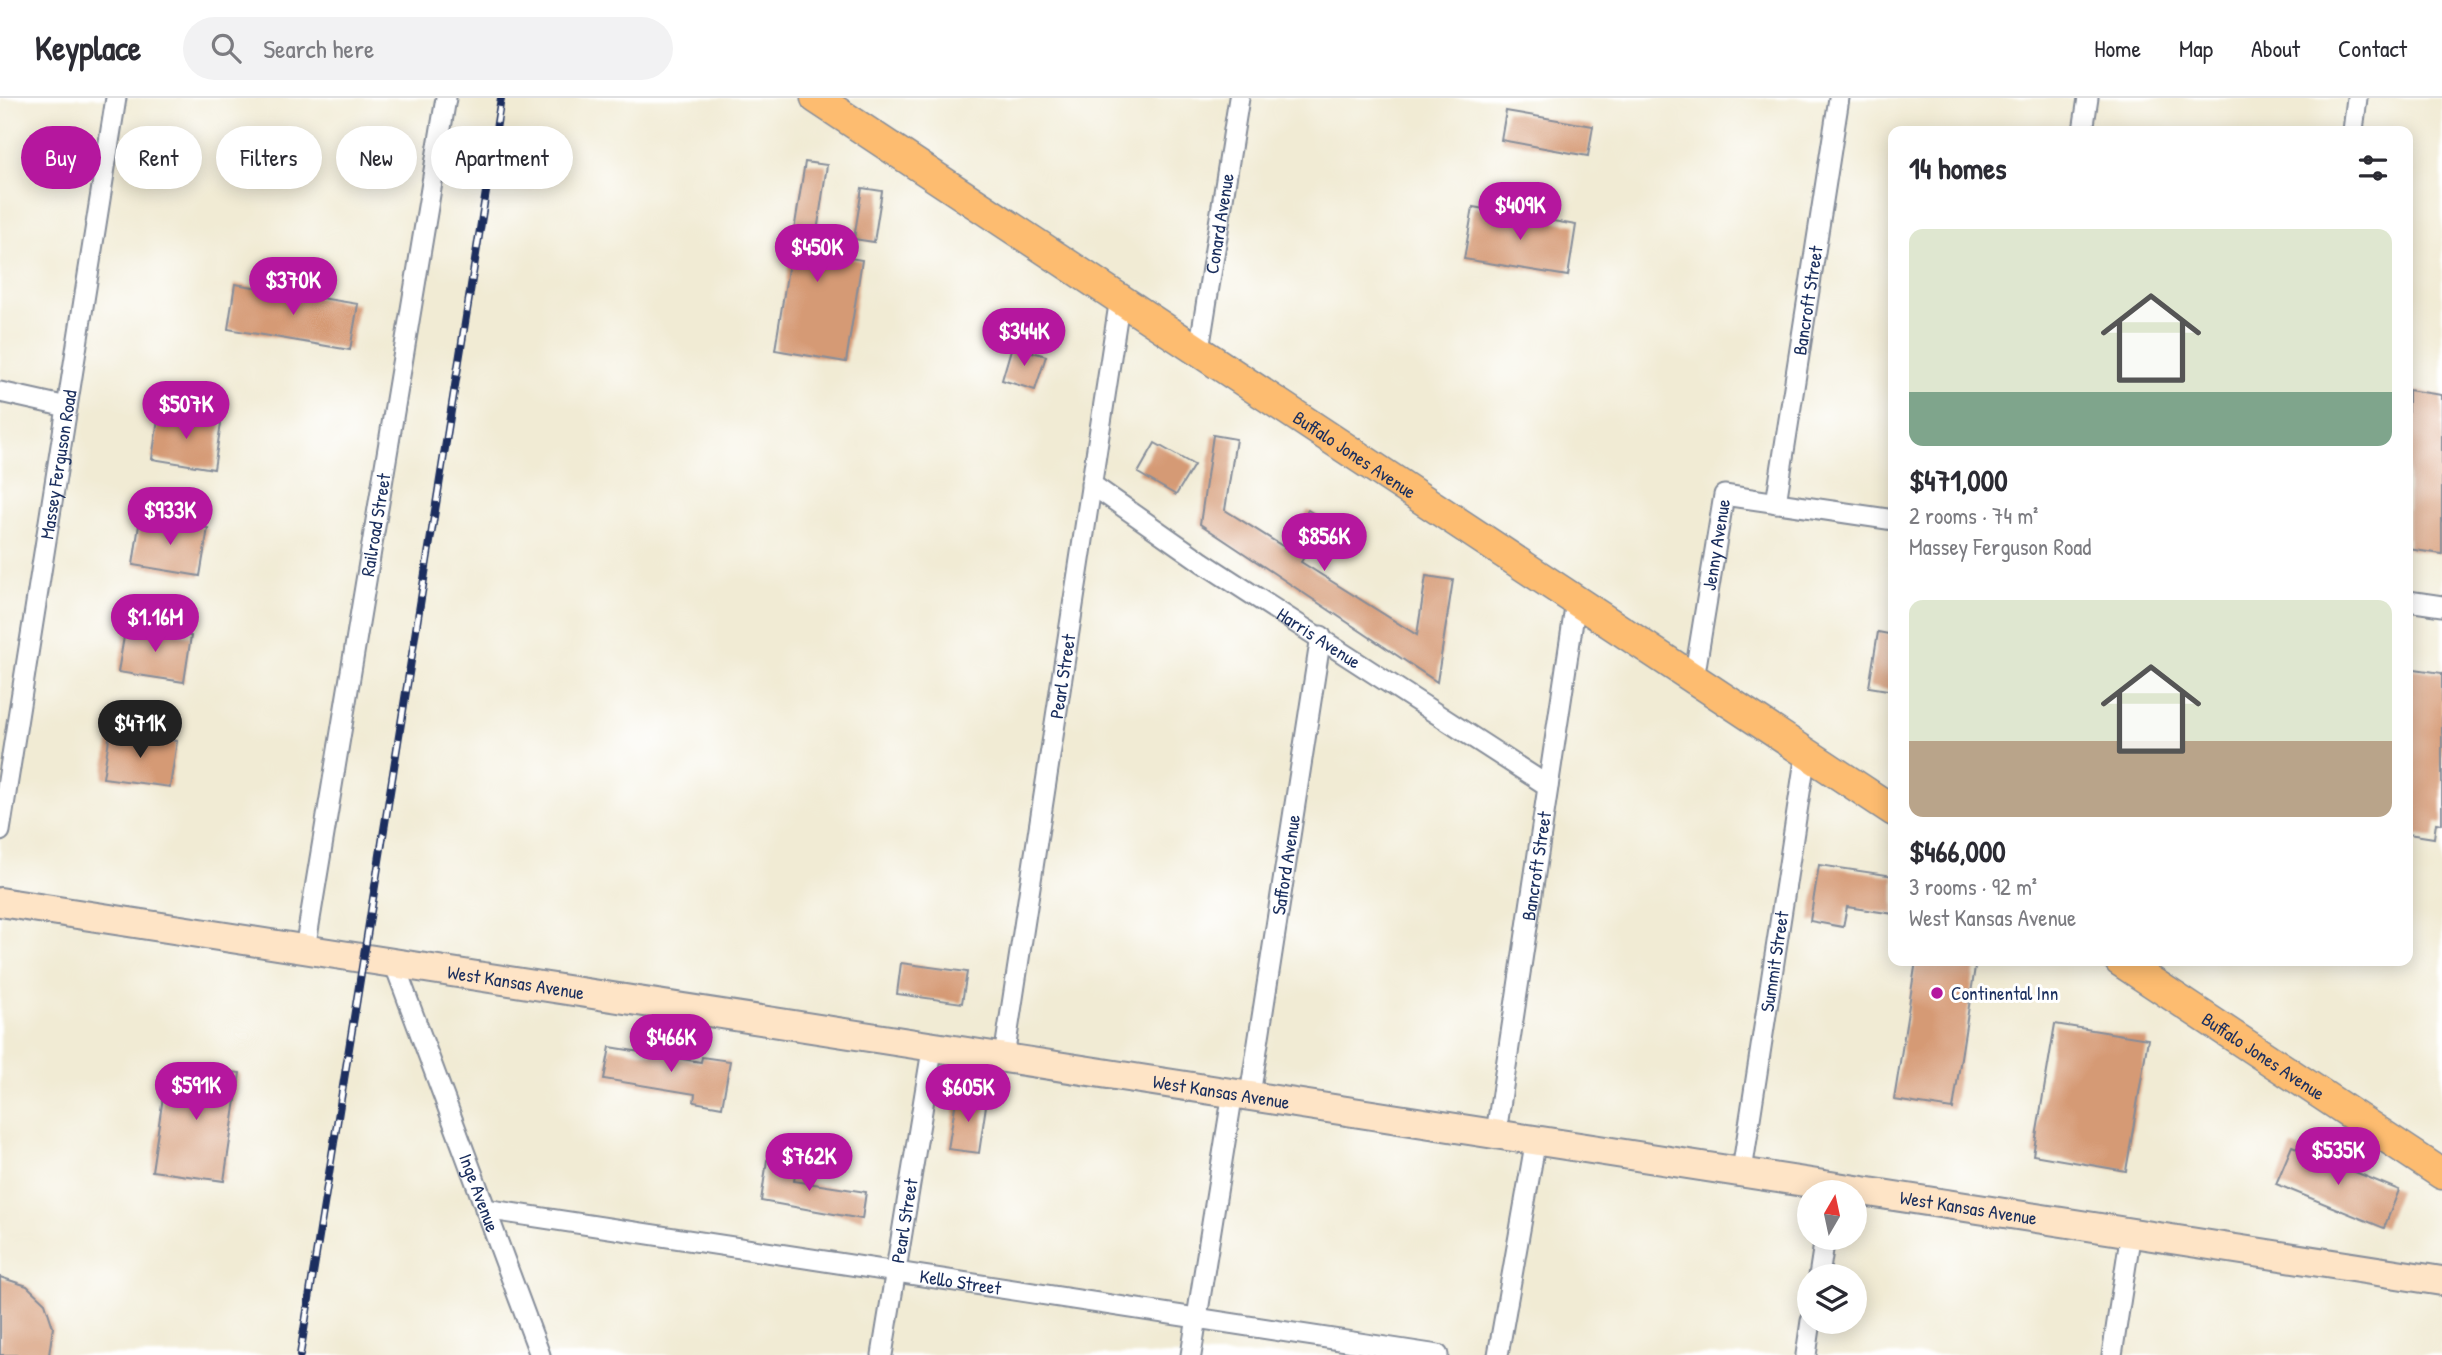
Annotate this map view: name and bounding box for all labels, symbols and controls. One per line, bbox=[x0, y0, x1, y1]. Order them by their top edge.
search box bbox=[183, 17, 673, 80]
text: Keyplace bbox=[35, 26, 141, 70]
icon: search bbox=[207, 29, 245, 67]
text: Search here bbox=[263, 31, 374, 66]
text: Home bbox=[2094, 32, 2141, 64]
text: Map bbox=[2179, 32, 2213, 64]
text: About bbox=[2251, 32, 2300, 64]
text: Contact bbox=[2338, 32, 2407, 64]
chip: Buy bbox=[21, 126, 101, 189]
chip: Rent bbox=[115, 126, 202, 189]
chip: Filters bbox=[216, 126, 322, 189]
chip: New bbox=[336, 126, 417, 189]
chip: Apartment bbox=[431, 126, 573, 189]
text: 14 homes bbox=[1909, 148, 2007, 188]
icon: filters bbox=[2354, 149, 2392, 187]
street label: Conard Avenue bbox=[1198, 171, 1240, 276]
pin: $409K bbox=[1471, 183, 1569, 242]
text: $409K bbox=[1494, 189, 1546, 220]
pin: $450K bbox=[768, 225, 866, 284]
text: $450K bbox=[791, 231, 843, 262]
street label: Bancroft Street bbox=[1786, 244, 1829, 357]
pin: $370K bbox=[244, 258, 342, 317]
text: $370K bbox=[265, 264, 321, 295]
icon: home bbox=[2088, 275, 2214, 401]
pin: $344K bbox=[975, 308, 1073, 368]
text: $344K bbox=[998, 315, 1050, 346]
pin: $507K bbox=[137, 382, 235, 441]
street label: Massey Ferguson Road bbox=[33, 388, 83, 541]
text: $507K bbox=[158, 388, 214, 419]
street label: Buffalo Jones Avenue bbox=[1288, 404, 1422, 505]
text: $471,000 bbox=[1909, 460, 2008, 500]
street label: Railroad Street bbox=[354, 471, 397, 578]
pin: $933K bbox=[121, 488, 219, 547]
text: $933K bbox=[144, 494, 196, 525]
street label: Jenny Avenue bbox=[1696, 497, 1736, 592]
text: 2 rooms · 74 m² bbox=[1909, 500, 2038, 531]
pin: $856K bbox=[1275, 514, 1373, 573]
text: $856K bbox=[1298, 520, 1350, 551]
text: Massey Ferguson Road bbox=[1909, 531, 2091, 562]
pin: $1.16M bbox=[98, 594, 212, 654]
text: $1.16M bbox=[127, 601, 183, 632]
street label: Harris Avenue bbox=[1272, 601, 1366, 675]
street label: Pearl Street bbox=[1043, 632, 1082, 720]
icon: home bbox=[2088, 646, 2214, 772]
pin: $471K bbox=[91, 700, 189, 760]
text: $471K bbox=[114, 707, 166, 738]
street label: Bancroft Street bbox=[1515, 809, 1557, 922]
street label: Safford Avenue bbox=[1265, 812, 1306, 917]
text: $466,000 bbox=[1909, 831, 2006, 871]
text: 3 rooms · 92 m² bbox=[1909, 871, 2037, 902]
text: West Kansas Avenue bbox=[1909, 902, 2076, 933]
street label: Summit Street bbox=[1754, 909, 1795, 1014]
street label: West Kansas Avenue bbox=[446, 959, 587, 1006]
place label: Continental Inn bbox=[1951, 980, 2058, 1006]
marker: Continental Inn bbox=[1929, 985, 1945, 1001]
street label: Buffalo Jones Avenue bbox=[2197, 1006, 2330, 1106]
pin: $466K bbox=[622, 1014, 720, 1074]
text: $466K bbox=[646, 1021, 696, 1052]
pin: $591K bbox=[147, 1062, 245, 1122]
pin: $605K bbox=[919, 1065, 1017, 1124]
street label: West Kansas Avenue bbox=[1151, 1068, 1292, 1115]
text: $591K bbox=[171, 1069, 221, 1100]
text: $605K bbox=[942, 1071, 994, 1102]
pin: $535K bbox=[2289, 1128, 2387, 1187]
pin: $762K bbox=[760, 1134, 858, 1193]
text: $535K bbox=[2311, 1134, 2365, 1165]
text: $762K bbox=[781, 1140, 837, 1171]
street label: Inge Avenue bbox=[453, 1150, 506, 1236]
street label: Pearl Street bbox=[884, 1176, 924, 1265]
north arrow bbox=[1797, 1180, 1867, 1250]
map controls bbox=[1797, 1180, 1867, 1334]
street label: West Kansas Avenue bbox=[1898, 1184, 2039, 1231]
street label: Kello Street bbox=[918, 1263, 1003, 1301]
button: layers bbox=[1797, 1264, 1867, 1334]

